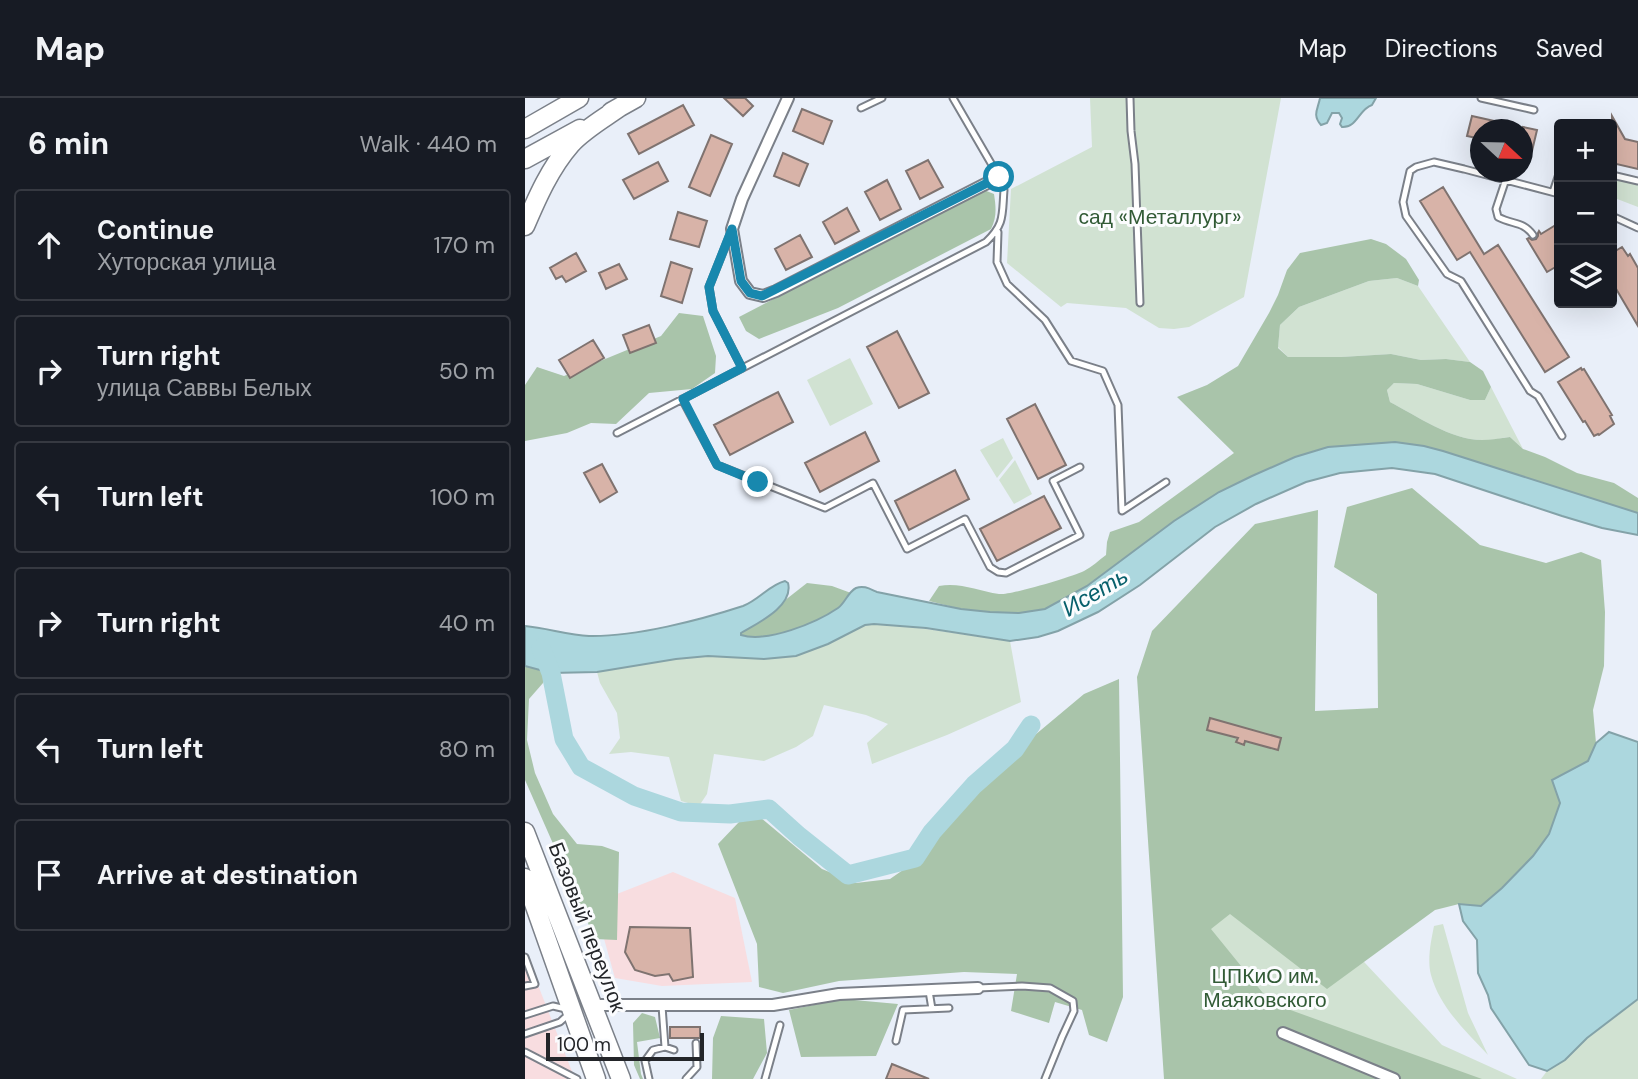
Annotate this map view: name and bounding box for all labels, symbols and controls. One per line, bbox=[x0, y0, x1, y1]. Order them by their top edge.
text: Map bbox=[35, 27, 105, 70]
text: Map bbox=[1299, 33, 1347, 64]
text: Directions bbox=[1385, 33, 1498, 64]
text: Saved bbox=[1536, 33, 1603, 64]
north arrow bbox=[1470, 119, 1533, 182]
map controls bbox=[1554, 119, 1617, 308]
button: + bbox=[1554, 119, 1617, 182]
text: 6 min bbox=[28, 124, 109, 163]
text: Walk · 440 m bbox=[360, 129, 497, 159]
route start bbox=[983, 161, 1014, 192]
button: − bbox=[1554, 182, 1617, 245]
park label: сад «Металлург» bbox=[1079, 203, 1241, 231]
text: Continue bbox=[97, 213, 214, 247]
icon: ahead bbox=[30, 226, 68, 264]
text: 170 m bbox=[434, 230, 495, 260]
button: layers bbox=[1554, 245, 1617, 308]
text: Хуторская улица bbox=[97, 247, 276, 277]
text: Turn right bbox=[97, 339, 221, 373]
icon: right bbox=[30, 352, 68, 390]
text: 50 m bbox=[439, 356, 495, 386]
text: улица Саввы Белых bbox=[97, 373, 312, 403]
route end bbox=[742, 466, 773, 497]
icon: left bbox=[30, 478, 68, 516]
text: Turn left bbox=[97, 480, 204, 514]
text: 100 m bbox=[430, 482, 495, 512]
water label: Исеть bbox=[1057, 561, 1133, 623]
icon: right bbox=[30, 604, 68, 642]
text: Turn right bbox=[97, 606, 221, 640]
text: 40 m bbox=[439, 608, 495, 638]
icon: left bbox=[30, 730, 68, 768]
text: Turn left bbox=[97, 732, 204, 766]
text: 80 m bbox=[439, 734, 495, 764]
street label: Базовый переулок bbox=[542, 838, 633, 1017]
icon: arrive bbox=[30, 856, 68, 894]
text: Arrive at destination bbox=[97, 858, 358, 892]
park label: ЦПКиО им. Маяковского bbox=[1203, 962, 1327, 1014]
scale bar bbox=[546, 1030, 703, 1062]
text: 100 m bbox=[557, 1032, 611, 1057]

